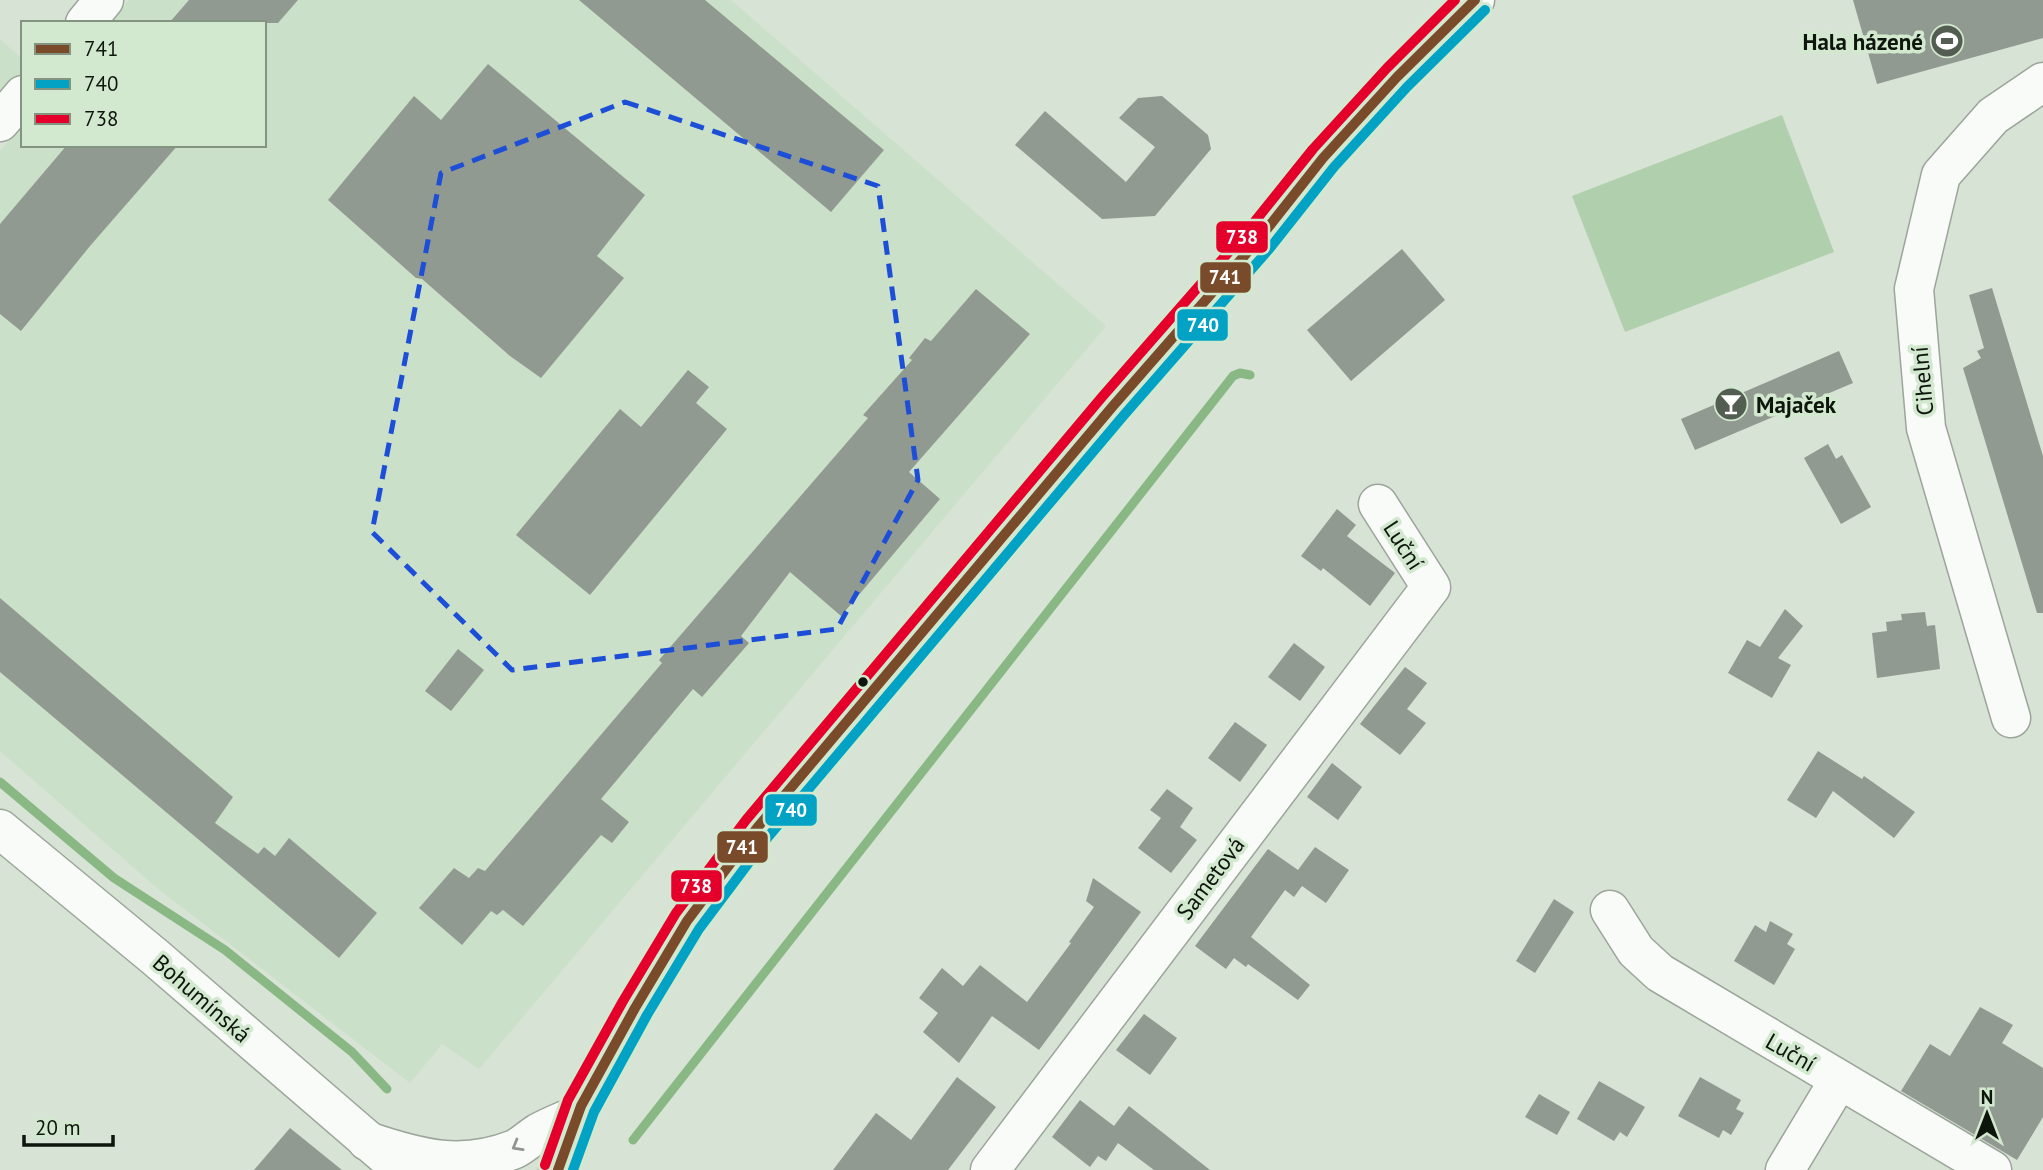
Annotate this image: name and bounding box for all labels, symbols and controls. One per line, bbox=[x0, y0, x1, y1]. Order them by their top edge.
legend bbox=[21, 21, 266, 147]
sports icon: Hala házené bbox=[1928, 22, 1966, 60]
place label: Hala házené bbox=[1802, 27, 1923, 56]
text: 741 bbox=[84, 35, 118, 62]
text: 740 bbox=[84, 70, 118, 97]
text: 738 bbox=[84, 105, 118, 132]
line badge: 738 bbox=[1215, 220, 1269, 254]
text: 738 bbox=[1226, 225, 1258, 249]
line badge: 741 bbox=[1199, 261, 1252, 294]
text: 741 bbox=[1209, 265, 1241, 289]
line badge: 740 bbox=[1176, 308, 1229, 342]
text: 740 bbox=[1187, 313, 1219, 337]
street label: Cihelní bbox=[1905, 345, 1939, 417]
bar icon: Majaček bbox=[1712, 385, 1750, 423]
place label: Majaček bbox=[1756, 390, 1837, 419]
street label: Luční bbox=[1377, 515, 1431, 575]
unlabelled marker bbox=[856, 675, 870, 689]
line badge: 740 bbox=[764, 793, 818, 827]
text: 740 bbox=[775, 798, 807, 822]
line badge: 741 bbox=[716, 830, 769, 864]
street label: Sametová bbox=[1170, 831, 1250, 925]
text: 741 bbox=[726, 835, 758, 859]
line badge: 738 bbox=[670, 869, 723, 903]
text: 738 bbox=[680, 874, 712, 898]
street label: Bohumínská bbox=[147, 948, 257, 1048]
street label: Luční bbox=[1761, 1026, 1821, 1078]
north arrow bbox=[1952, 1079, 2022, 1149]
text: N bbox=[1981, 1085, 1993, 1109]
scale bar bbox=[24, 1104, 114, 1148]
text: 20 m bbox=[35, 1114, 81, 1141]
one-way arrow bbox=[512, 1138, 525, 1151]

